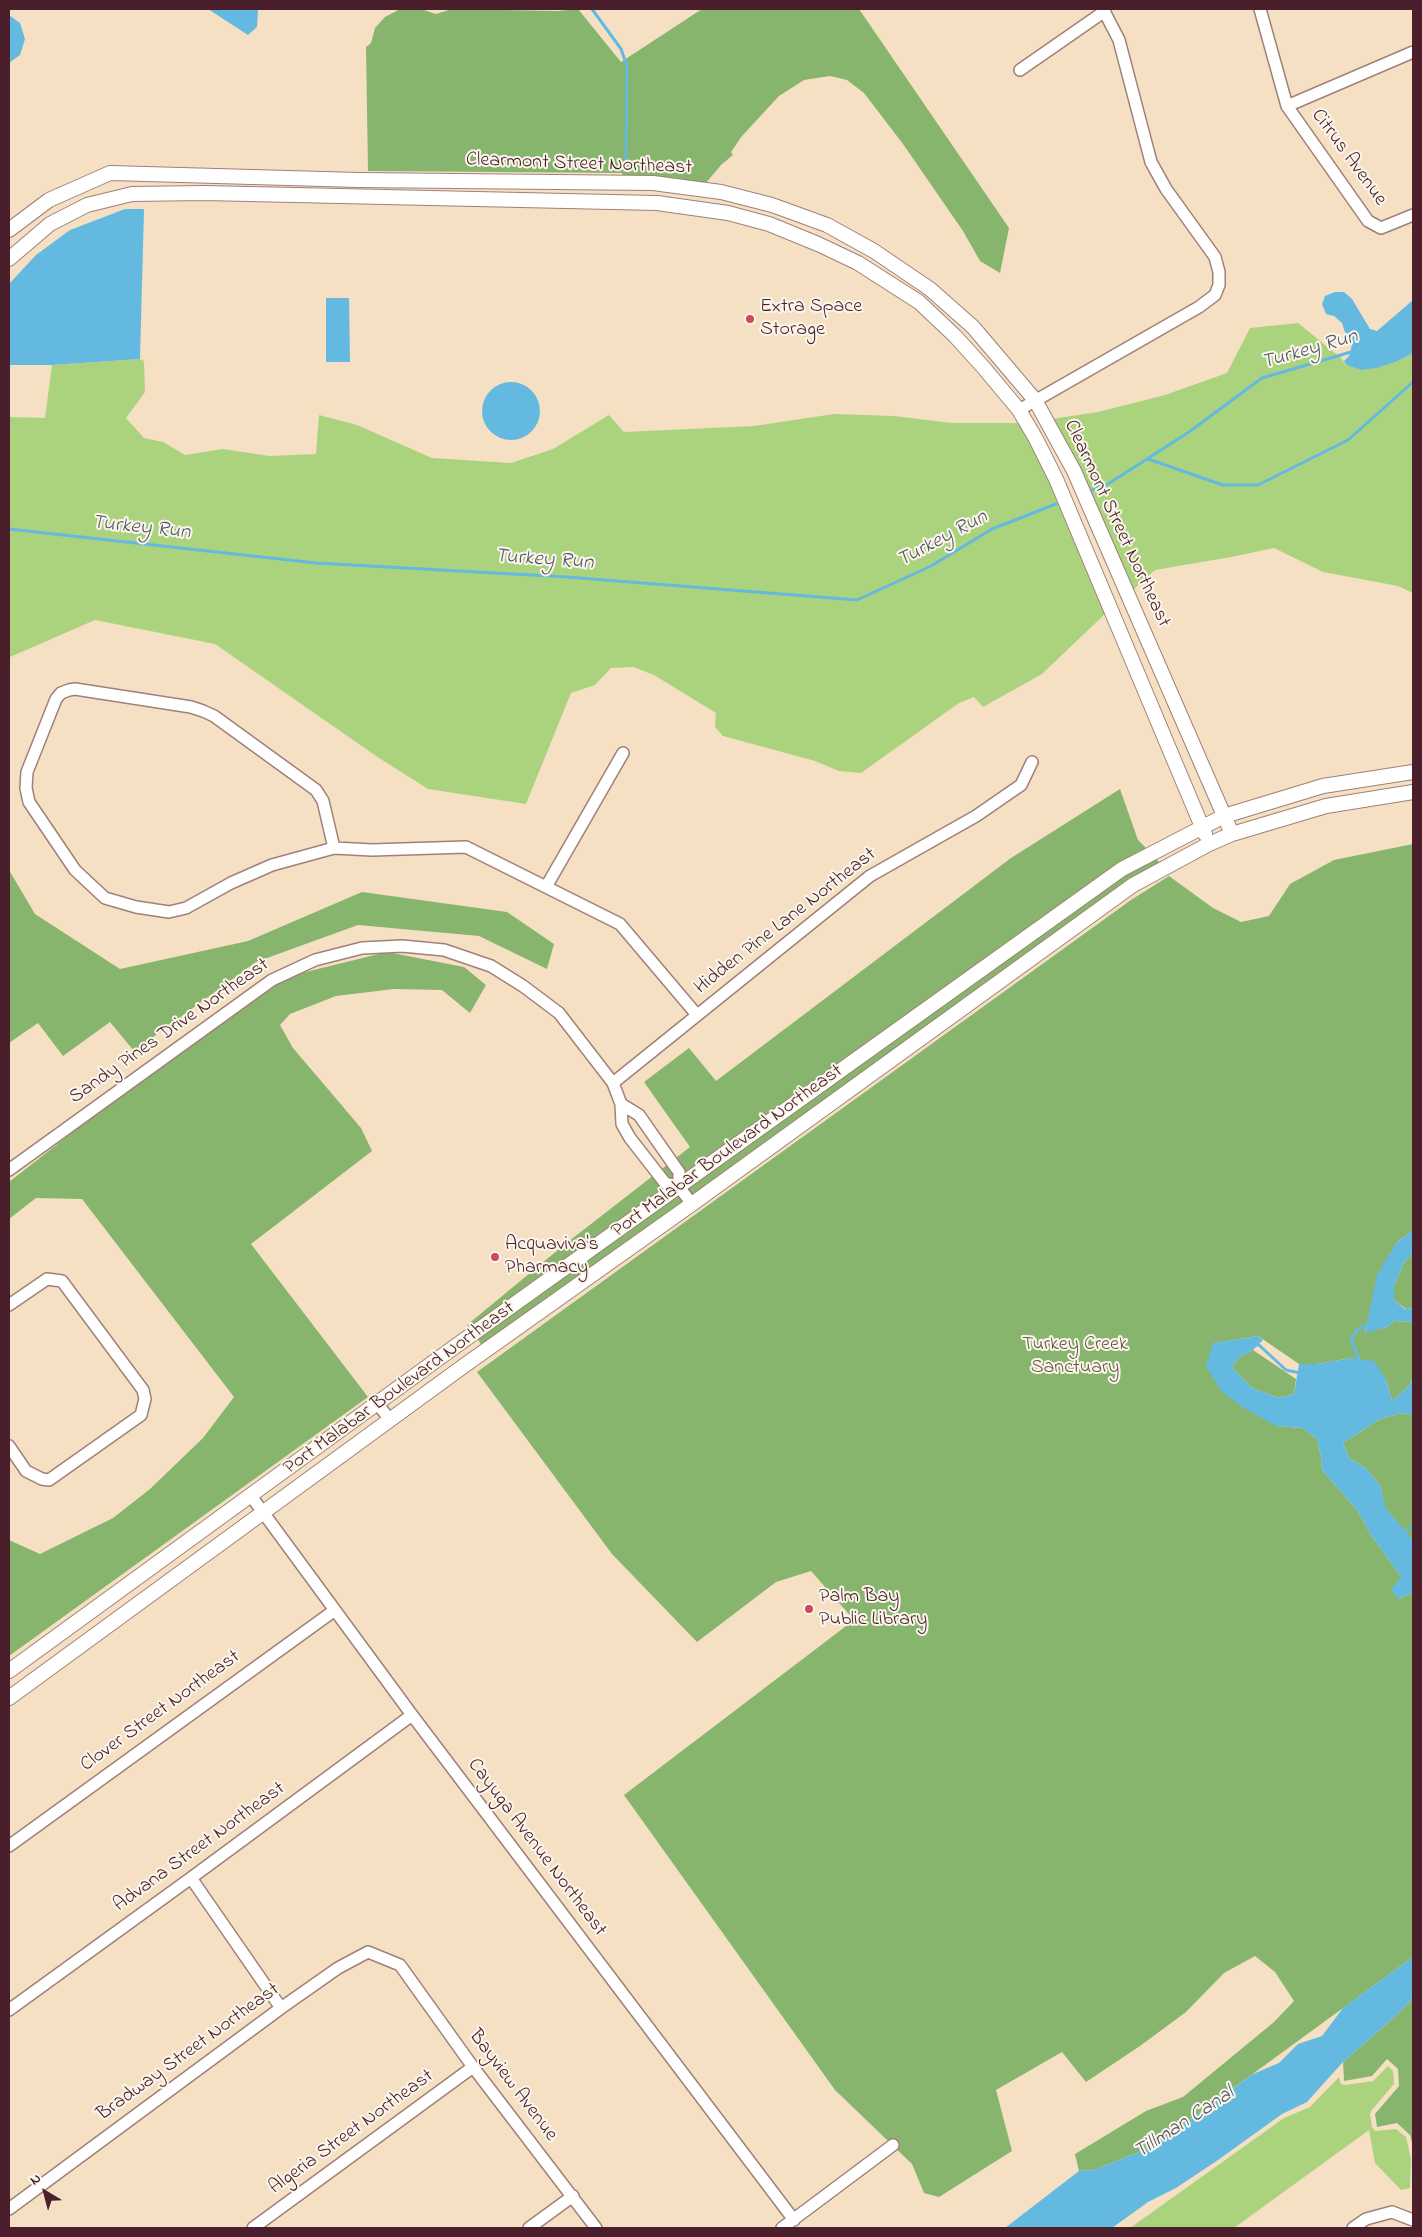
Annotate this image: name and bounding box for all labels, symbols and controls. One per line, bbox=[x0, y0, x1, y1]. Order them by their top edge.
street label: Citrus Avenue bbox=[1305, 105, 1391, 211]
street label: Clearmont Street Northeast bbox=[466, 149, 692, 181]
place label: Extra Space Storage bbox=[760, 296, 862, 343]
marker: Extra Space Storage bbox=[744, 313, 756, 325]
water label: Turkey Run bbox=[1259, 325, 1361, 377]
street label: Clearmont Street Northeast bbox=[1057, 416, 1175, 632]
water label: Turkey Run bbox=[894, 506, 992, 574]
water label: Turkey Run bbox=[91, 511, 191, 547]
water label: Turkey Run bbox=[494, 545, 594, 577]
street label: Hidden Pine Lane Northeast bbox=[690, 843, 882, 1001]
street label: Sandy Pines Drive Northeast bbox=[65, 954, 275, 1110]
street label: Port Malabar Boulevard Northeast bbox=[608, 1060, 848, 1244]
place label: Acquaviva's Pharmacy bbox=[505, 1234, 599, 1281]
marker: Acquaviva's Pharmacy bbox=[489, 1251, 501, 1263]
street label: Port Malabar Boulevard Northeast bbox=[280, 1297, 520, 1481]
park label: Turkey Creek Sanctuary bbox=[1022, 1334, 1128, 1381]
place label: Palm Bay Public Library bbox=[819, 1586, 927, 1633]
marker: Palm Bay Public Library bbox=[803, 1603, 815, 1615]
street label: Clover Street Northeast bbox=[76, 1646, 246, 1778]
street label: Cayuga Avenue Northeast bbox=[461, 1754, 611, 1942]
street label: Advana Street Northeast bbox=[110, 1778, 290, 1918]
street label: Bradway Street Northeast bbox=[93, 1979, 285, 2127]
street label: Bayview Avenue bbox=[462, 2025, 562, 2147]
street label: Algeria Street Northeast bbox=[265, 2065, 439, 2201]
water label: Tillman Canal bbox=[1130, 2082, 1240, 2166]
north arrow bbox=[20, 2167, 70, 2217]
text: N bbox=[26, 2168, 46, 2191]

